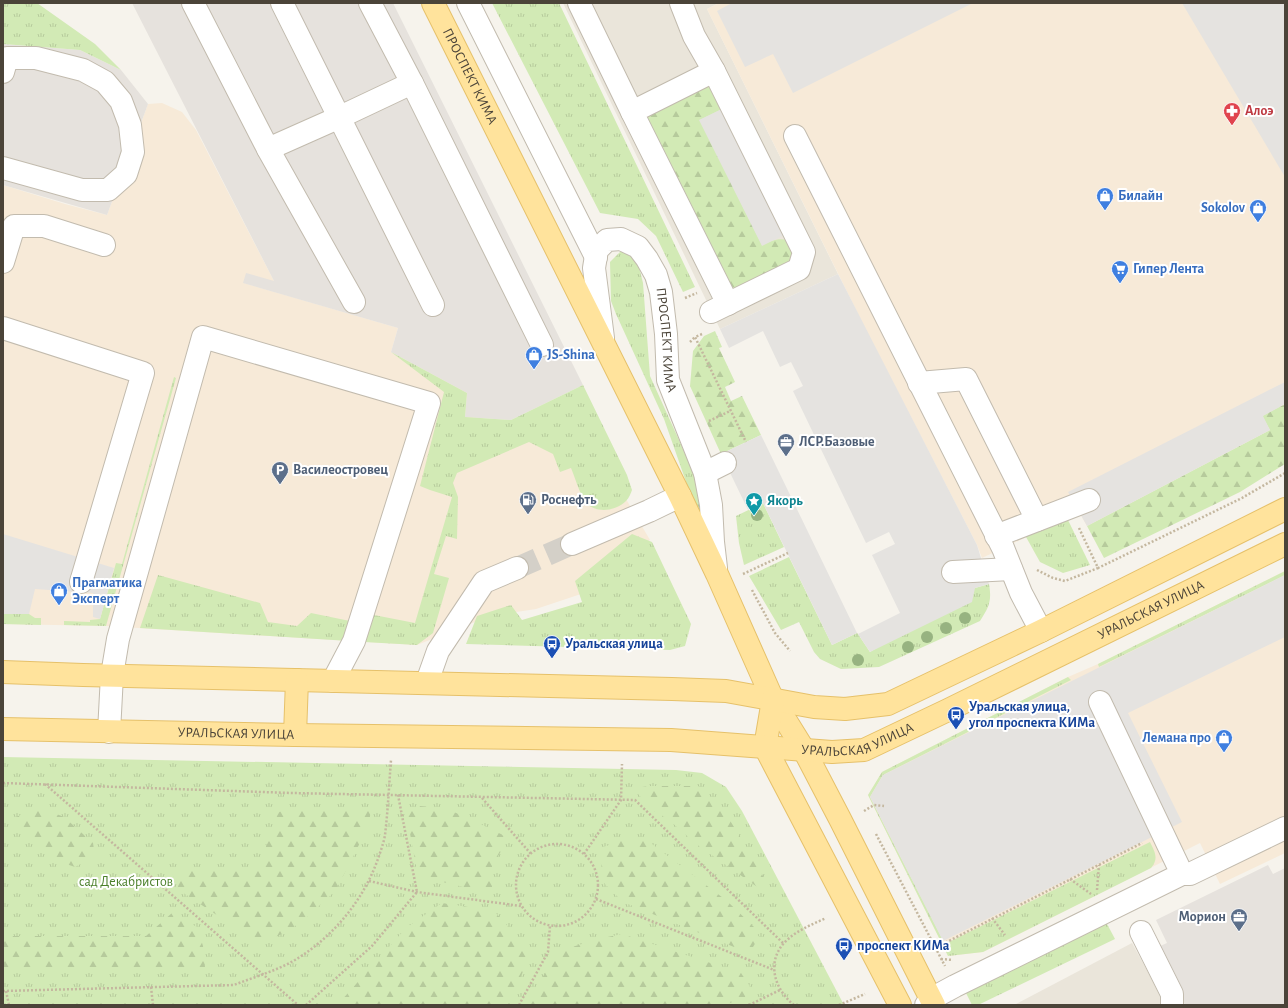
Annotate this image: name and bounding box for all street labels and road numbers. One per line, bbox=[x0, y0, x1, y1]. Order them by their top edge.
street label: ПРОСПЕКТ КИМА bbox=[440, 26, 500, 127]
street label: ПРОСПЕКТ КИМА bbox=[654, 287, 679, 394]
street label: УРАЛЬСКАЯ УЛИЦА bbox=[1096, 578, 1207, 642]
street label: УРАЛЬСКАЯ УЛИЦА bbox=[801, 721, 916, 759]
street label: УРАЛЬСКАЯ УЛИЦА bbox=[177, 726, 295, 742]

